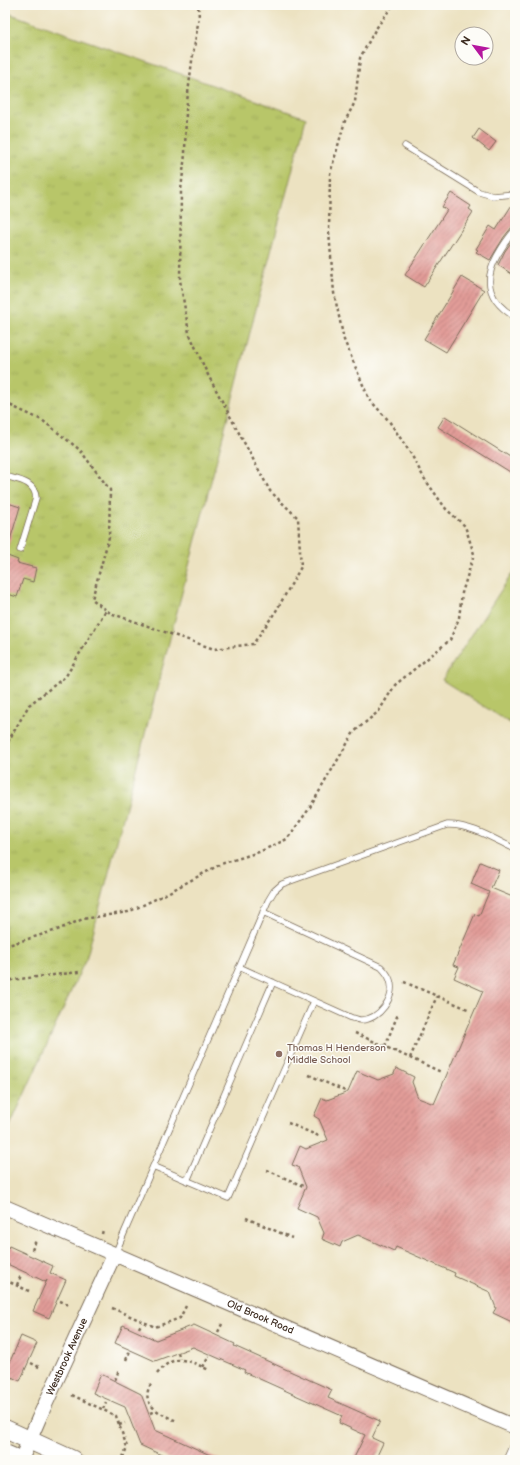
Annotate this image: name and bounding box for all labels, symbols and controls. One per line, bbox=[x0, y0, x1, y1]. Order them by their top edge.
north arrow bbox=[454, 26, 494, 66]
text: N bbox=[458, 34, 474, 48]
place label: Thomas H Henderson Middle School bbox=[287, 1042, 386, 1066]
marker: Thomas H Henderson Middle School bbox=[274, 1049, 284, 1059]
street label: Old Brook Road bbox=[225, 1297, 296, 1337]
street label: Westbrook Avenue bbox=[44, 1316, 90, 1398]

